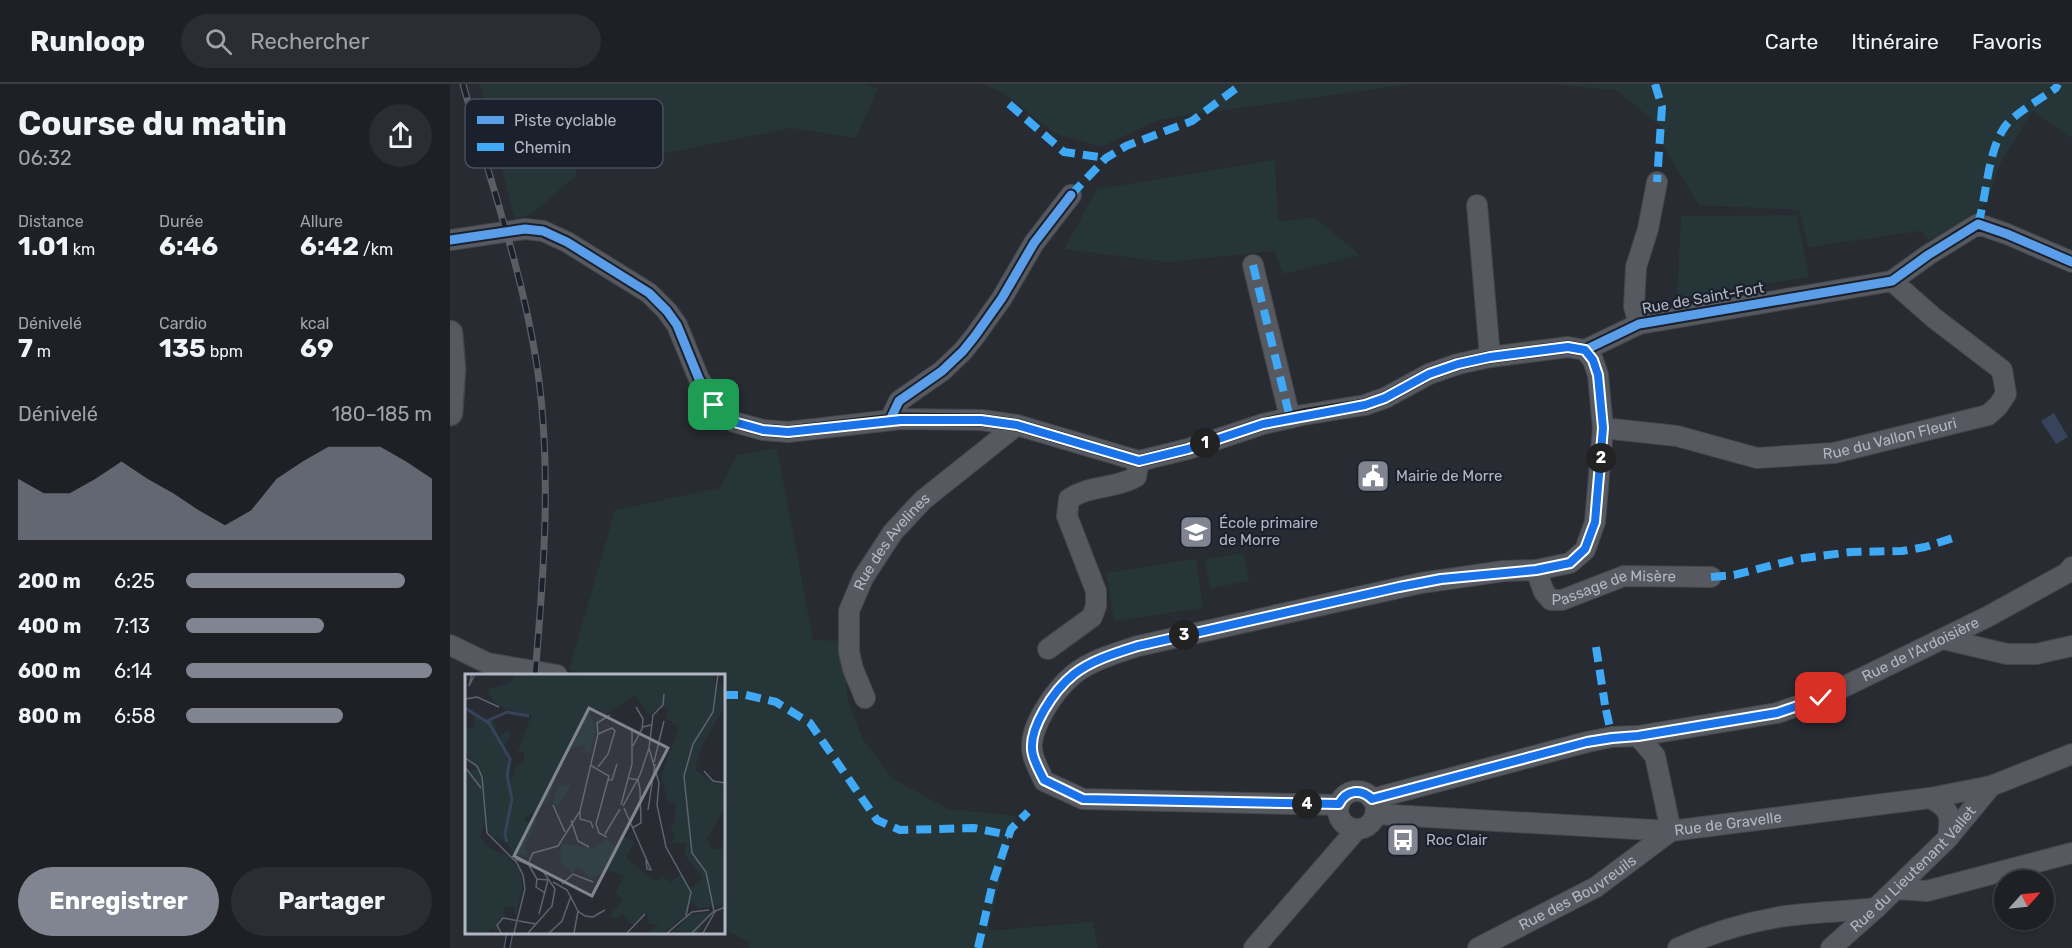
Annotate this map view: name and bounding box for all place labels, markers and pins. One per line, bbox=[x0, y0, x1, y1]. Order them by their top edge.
pin bbox=[688, 379, 739, 430]
pin: 1 bbox=[1190, 428, 1220, 458]
pin: 2 bbox=[1586, 443, 1616, 473]
public building icon: Mairie de Morre bbox=[1355, 458, 1391, 494]
place label: Mairie de Morre bbox=[1396, 467, 1502, 485]
school or university icon: École primaire de Morre bbox=[1178, 514, 1214, 550]
place label: École primaire de Morre bbox=[1219, 514, 1318, 549]
pin: 3 bbox=[1169, 620, 1199, 650]
pin bbox=[1795, 672, 1846, 723]
pin: 4 bbox=[1292, 789, 1322, 819]
bus stop icon: Roc Clair bbox=[1385, 822, 1421, 858]
place label: Roc Clair bbox=[1426, 831, 1488, 849]

